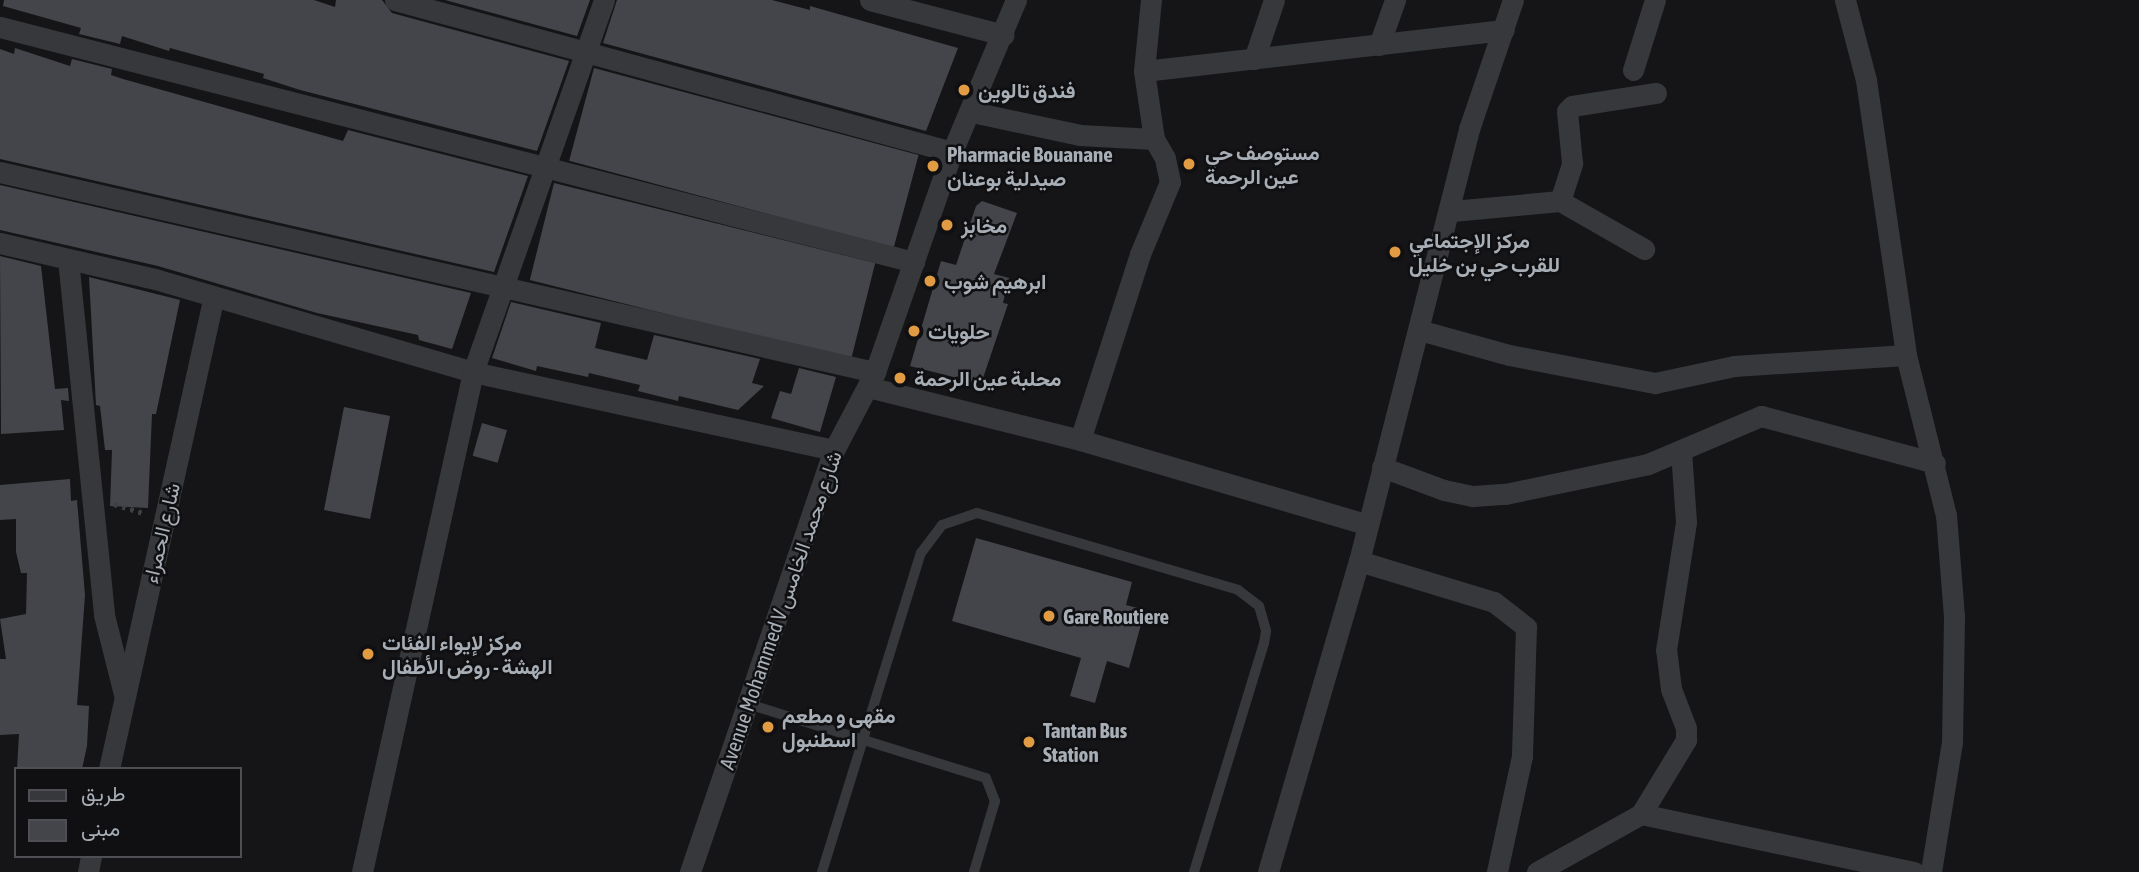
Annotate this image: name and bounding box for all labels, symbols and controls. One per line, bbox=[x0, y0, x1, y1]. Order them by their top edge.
place label: فندق تالوين bbox=[978, 77, 1076, 103]
marker: فندق تالوين bbox=[956, 82, 972, 98]
place label: مستوصف حي عين الرحمة bbox=[1205, 139, 1320, 189]
place label: Pharmacie Bouanane صيدلية بوعنان bbox=[947, 141, 1113, 191]
marker: مستوصف حي عين الرحمة bbox=[1179, 154, 1199, 174]
marker: Pharmacie Bouanane صيدلية بوعنان bbox=[925, 158, 941, 174]
place label: مخابز bbox=[961, 212, 1007, 238]
marker: مخابز bbox=[939, 217, 955, 233]
place label: مركز الإجتماعي للقرب حي بن خليل bbox=[1409, 227, 1560, 277]
marker: مركز الإجتماعي للقرب حي بن خليل bbox=[1387, 244, 1403, 260]
place label: ابرهيم شوب bbox=[944, 268, 1046, 294]
marker: ابرهيم شوب bbox=[922, 273, 938, 289]
place label: حلويات bbox=[928, 318, 990, 344]
marker: حلويات bbox=[906, 323, 922, 339]
place label: محلبة عين الرحمة bbox=[914, 365, 1061, 391]
marker: محلبة عين الرحمة bbox=[892, 370, 908, 386]
street label: Avenue Mohammed V شارع محمد الخامس bbox=[714, 447, 846, 773]
street label: شارع الحمراء bbox=[137, 480, 185, 586]
place label: Gare Routiere bbox=[1063, 603, 1169, 629]
marker: Gare Routiere bbox=[1041, 608, 1057, 624]
place label: مركز لإيواء الفئات الهشة - روض الأطفال bbox=[382, 629, 553, 679]
marker: مركز لإيواء الفئات الهشة - روض الأطفال bbox=[360, 646, 376, 662]
place label: مقهى و مطعم اسطنبول bbox=[782, 702, 896, 752]
place label: Tantan Bus Station bbox=[1043, 717, 1127, 767]
marker: مقهى و مطعم اسطنبول bbox=[760, 719, 776, 735]
marker: Tantan Bus Station bbox=[1021, 734, 1037, 750]
legend bbox=[14, 767, 242, 858]
text: طريق bbox=[81, 781, 126, 805]
text: مبنى bbox=[81, 816, 120, 840]

